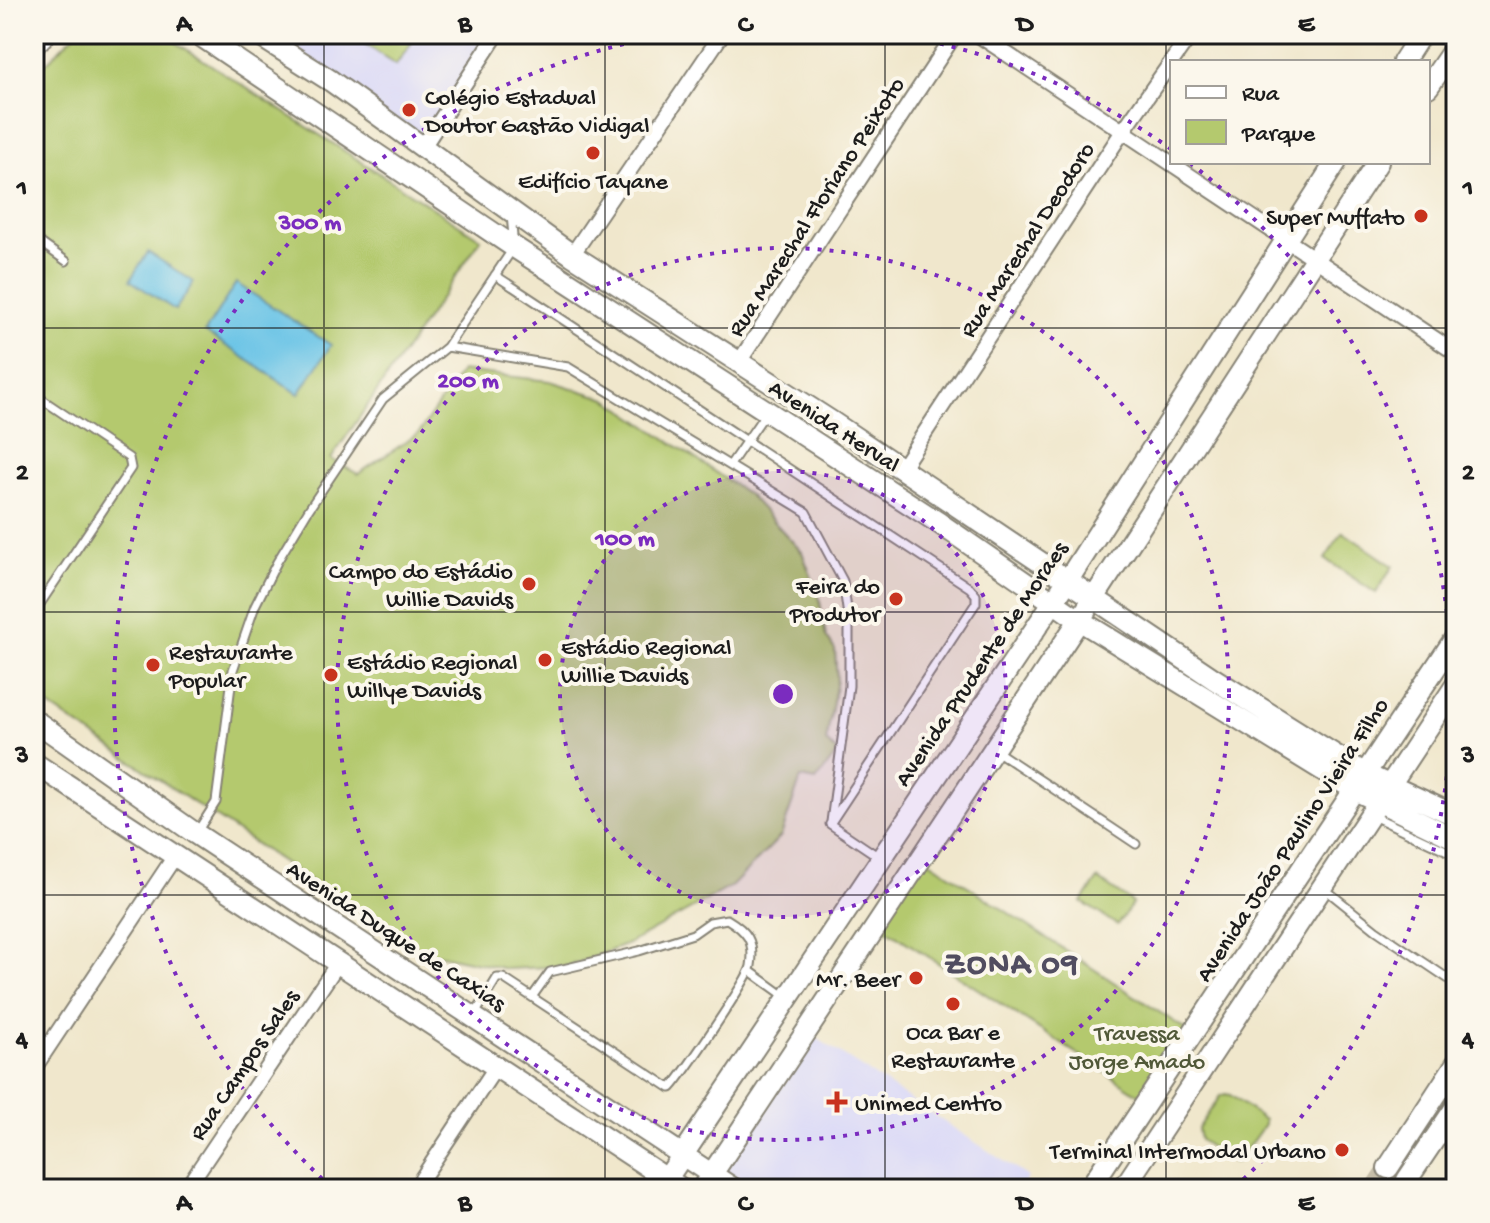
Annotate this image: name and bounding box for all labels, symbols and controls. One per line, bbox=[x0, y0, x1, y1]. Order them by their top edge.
text: A bbox=[175, 11, 193, 42]
text: B bbox=[457, 11, 473, 42]
text: C bbox=[738, 11, 755, 42]
text: D bbox=[1015, 11, 1035, 42]
text: E bbox=[1298, 11, 1316, 42]
legend bbox=[1170, 60, 1430, 164]
street label: Rua Marechal Floriano Peixoto bbox=[723, 73, 913, 343]
text: Rua bbox=[1242, 81, 1280, 110]
place label: Colégio Estadual Doutor Gastão Vidigal bbox=[423, 85, 649, 142]
marker: Colégio Estadual Doutor Gastão Vidigal bbox=[400, 101, 418, 119]
text: Parque bbox=[1241, 121, 1316, 150]
street label: Rua Marechal Deodoro bbox=[955, 138, 1103, 344]
marker: Edifício Tayane bbox=[584, 144, 602, 162]
place label: Edifício Tayane bbox=[518, 169, 668, 198]
text: 1 bbox=[16, 175, 27, 206]
text: 1 bbox=[1462, 175, 1473, 206]
place label: Super Muffato bbox=[1266, 205, 1405, 234]
marker: Super Muffato bbox=[1412, 207, 1430, 225]
text: 300 m bbox=[278, 210, 341, 239]
text: 200 m bbox=[437, 368, 499, 397]
street label: Avenida Herval bbox=[762, 375, 904, 481]
text: 2 bbox=[16, 459, 29, 490]
text: 2 bbox=[1462, 459, 1475, 490]
text: 100 m bbox=[594, 526, 655, 555]
street label: Avenida Prudente de Moraes bbox=[890, 536, 1077, 793]
place label: Campo do Estádio Willie Davids bbox=[329, 559, 514, 616]
place label: Feira do Produtor bbox=[789, 574, 882, 631]
marker: Campo do Estádio Willie Davids bbox=[520, 575, 538, 593]
marker: Feira do Produtor bbox=[887, 590, 905, 608]
place label: Estádio Regional Willie Davids bbox=[561, 635, 732, 692]
place label: Restaurante Popular bbox=[168, 640, 293, 697]
place label: Estádio Regional Willye Davids bbox=[347, 650, 518, 707]
marker: Estádio Regional Willie Davids bbox=[536, 651, 554, 669]
marker: Restaurante Popular bbox=[144, 656, 162, 674]
marker: Estádio Regional Willye Davids bbox=[322, 666, 340, 684]
centre of rings bbox=[769, 680, 797, 708]
street label: Avenida João Paulino Vieira Filho bbox=[1191, 693, 1397, 988]
text: 3 bbox=[14, 742, 29, 773]
text: 3 bbox=[1460, 742, 1475, 773]
street label: Avenida Duque de Caxias bbox=[280, 856, 511, 1020]
district label: ZONA 09 bbox=[944, 947, 1080, 985]
place label: Mr. Beer bbox=[816, 967, 903, 996]
marker: Mr. Beer bbox=[907, 969, 925, 987]
street label: Rua Campos Sales bbox=[185, 984, 308, 1147]
marker: Oca Bar e Restaurante bbox=[944, 995, 962, 1013]
place label: Oca Bar e Restaurante bbox=[891, 1020, 1015, 1077]
park label: Travessa Jorge Amado bbox=[1069, 1021, 1205, 1078]
text: 4 bbox=[15, 1026, 29, 1057]
text: 4 bbox=[1461, 1026, 1475, 1057]
marker: Unimed Centro bbox=[826, 1091, 848, 1113]
place label: Unimed Centro bbox=[855, 1091, 1002, 1120]
place label: Terminal Intermodal Urbano bbox=[1048, 1139, 1326, 1168]
marker: Terminal Intermodal Urbano bbox=[1333, 1141, 1351, 1159]
text: A bbox=[175, 1190, 193, 1221]
text: B bbox=[457, 1190, 473, 1221]
text: C bbox=[738, 1190, 755, 1221]
text: D bbox=[1015, 1190, 1035, 1221]
text: E bbox=[1298, 1190, 1316, 1221]

